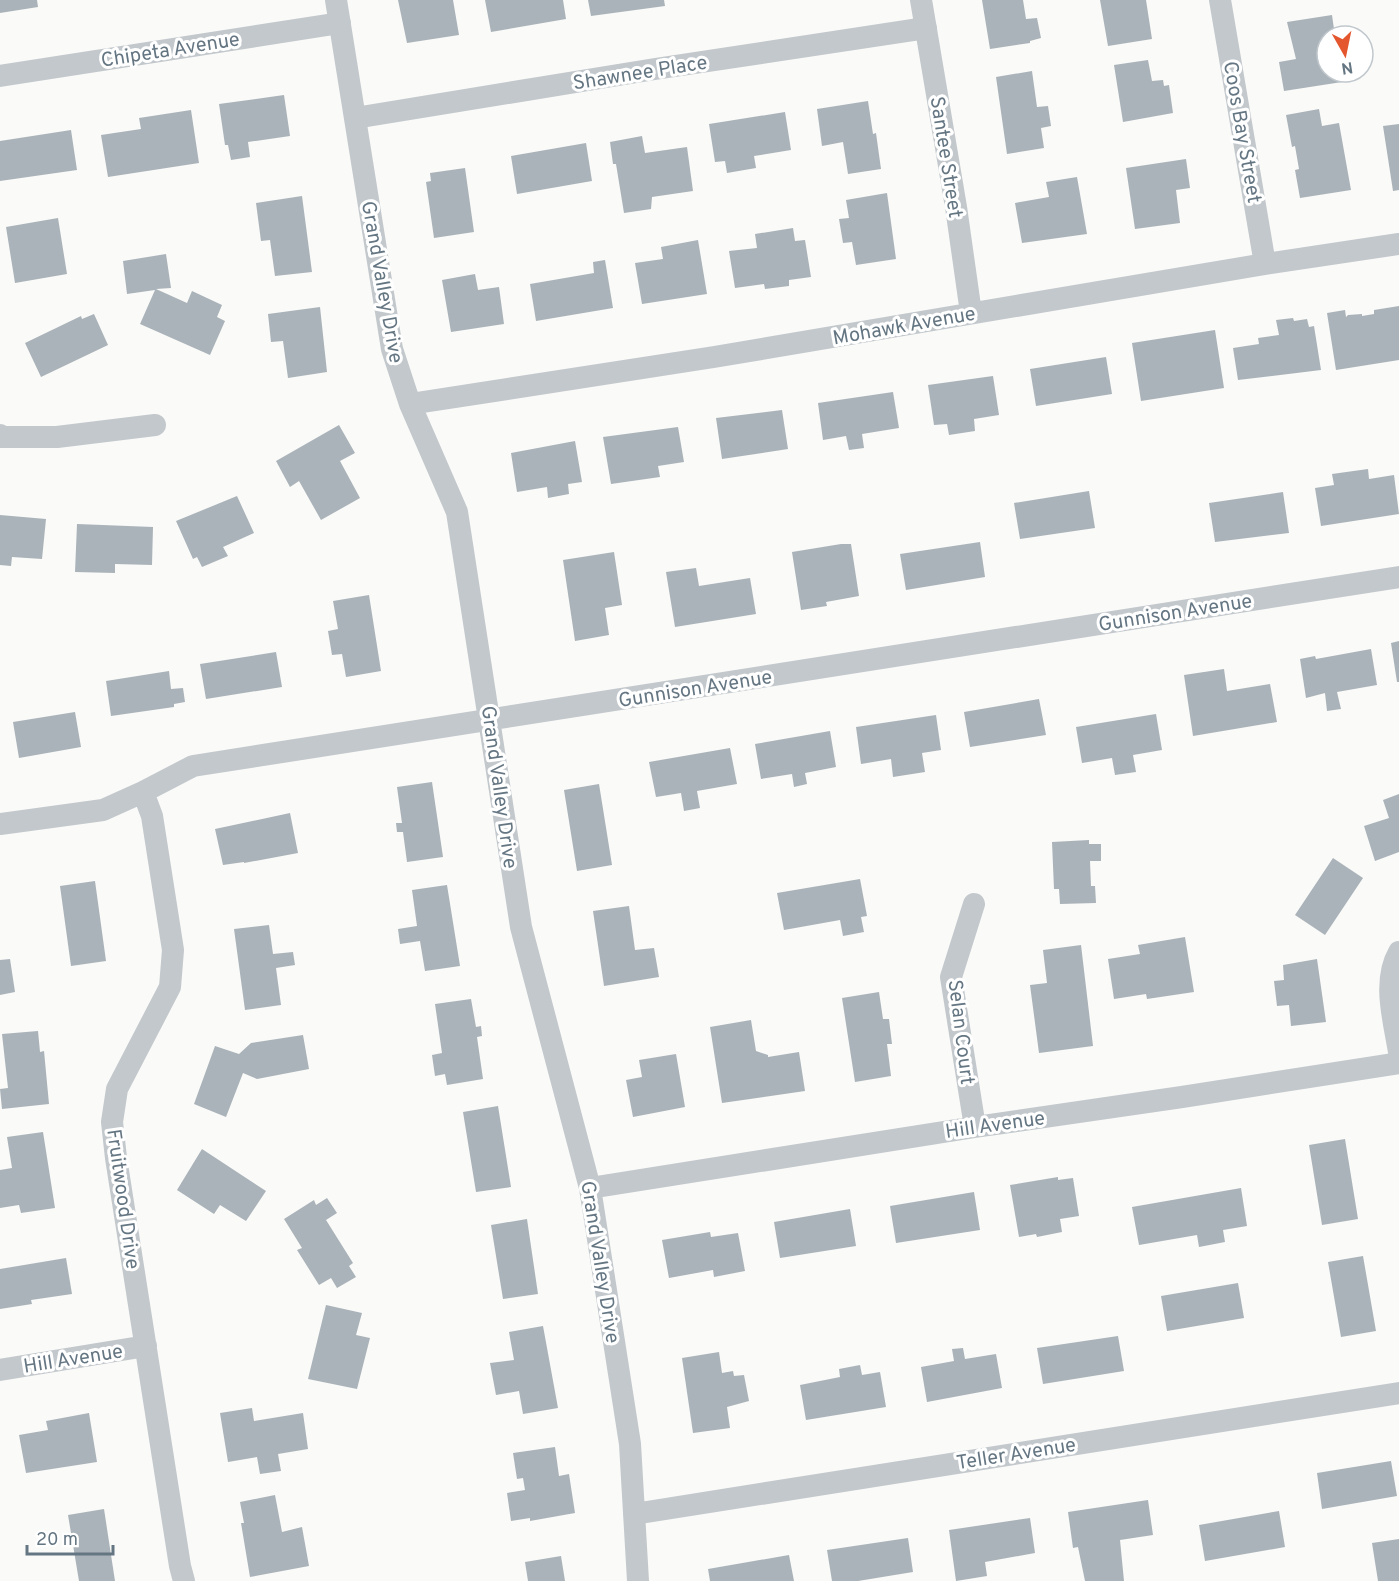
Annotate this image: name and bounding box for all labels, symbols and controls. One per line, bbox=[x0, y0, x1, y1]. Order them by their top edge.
north arrow bbox=[1315, 24, 1375, 84]
street label: Chipeta Avenue bbox=[99, 27, 242, 75]
street label: Shawnee Place bbox=[571, 51, 709, 97]
text: N bbox=[1340, 56, 1354, 78]
street label: Coos Bay Street bbox=[1216, 59, 1266, 205]
street label: Santee Street bbox=[923, 95, 967, 220]
street label: Grand Valley Drive bbox=[354, 199, 408, 365]
street label: Mohawk Avenue bbox=[831, 302, 978, 352]
street label: Gunnison Avenue bbox=[1097, 589, 1254, 639]
street label: Gunnison Avenue bbox=[617, 665, 774, 715]
street label: Grand Valley Drive bbox=[474, 704, 522, 870]
street label: Selan Court bbox=[941, 978, 979, 1086]
street label: Hill Avenue bbox=[944, 1106, 1047, 1146]
street label: Fruitwood Drive bbox=[99, 1128, 145, 1271]
street label: Grand Valley Drive bbox=[573, 1179, 625, 1345]
street label: Hill Avenue bbox=[22, 1339, 125, 1381]
street label: Teller Avenue bbox=[955, 1433, 1078, 1477]
scale bar bbox=[27, 1518, 112, 1556]
text: 20 m bbox=[36, 1529, 78, 1552]

